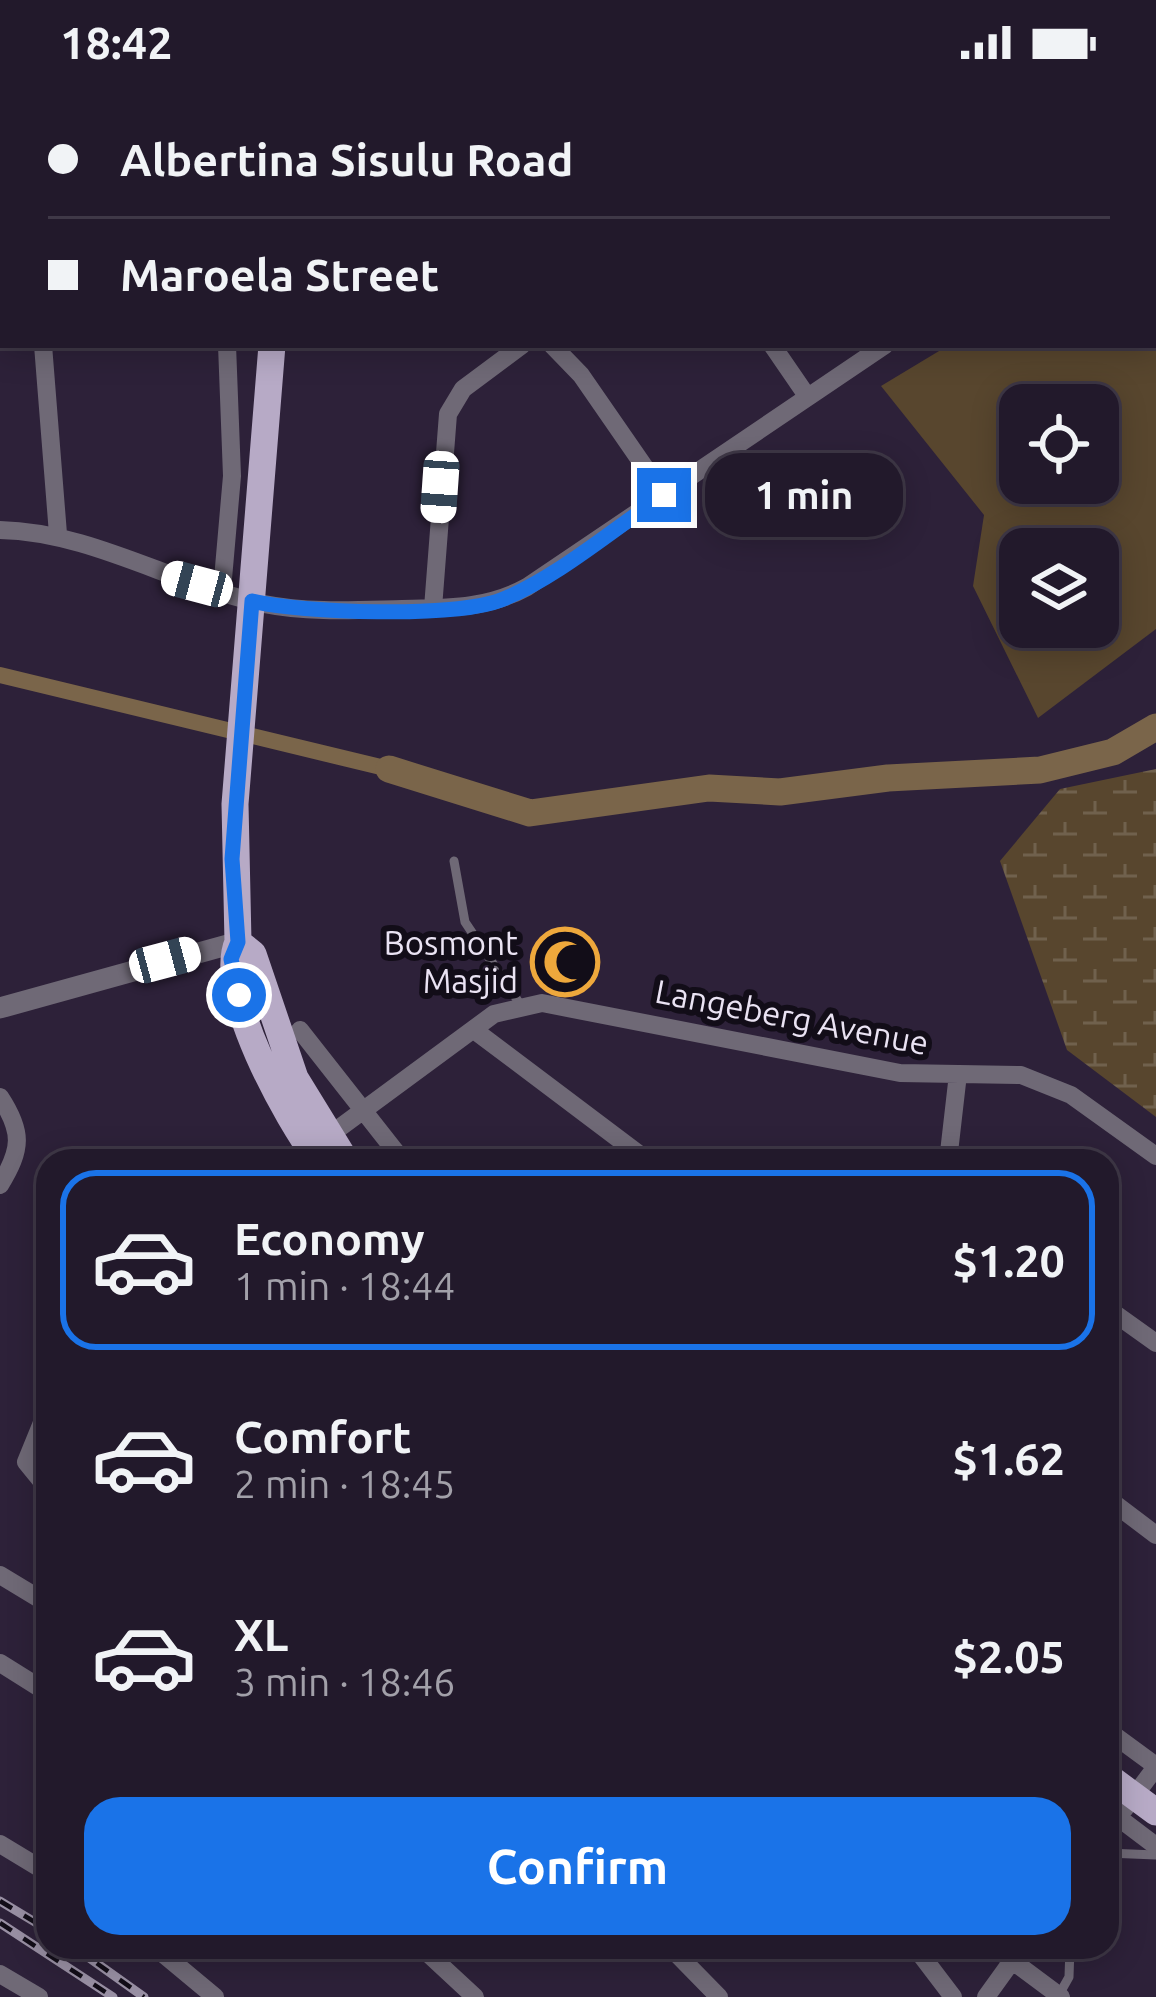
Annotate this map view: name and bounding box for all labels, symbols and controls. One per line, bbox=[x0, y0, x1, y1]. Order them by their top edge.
text: 18:42 bbox=[60, 17, 173, 68]
text: Albertina Sisulu Road bbox=[120, 134, 573, 185]
text: Maroela Street bbox=[120, 249, 439, 300]
map controls bbox=[999, 384, 1119, 648]
button: locate bbox=[999, 384, 1119, 504]
car bbox=[420, 450, 460, 524]
callout: 1 min bbox=[706, 453, 904, 537]
route end bbox=[637, 468, 691, 522]
text: 1 min bbox=[755, 473, 853, 516]
button: layers bbox=[999, 528, 1119, 648]
car bbox=[158, 557, 236, 611]
place label: Bosmont Masjid bbox=[384, 924, 518, 999]
mosque icon: Bosmont Masjid bbox=[530, 927, 600, 997]
car bbox=[126, 933, 204, 987]
route start bbox=[212, 968, 266, 1022]
street label: Langeberg Avenue bbox=[652, 972, 932, 1061]
icon: car bbox=[90, 1206, 198, 1314]
text: Economy bbox=[234, 1213, 425, 1264]
text: $1.20 bbox=[952, 1235, 1065, 1286]
text: 1 min · 18:44 bbox=[234, 1264, 455, 1307]
icon: car bbox=[90, 1404, 198, 1512]
text: Comfort bbox=[234, 1411, 411, 1462]
text: $1.62 bbox=[952, 1433, 1065, 1484]
text: 2 min · 18:45 bbox=[234, 1462, 455, 1505]
icon: car bbox=[90, 1602, 198, 1710]
text: XL bbox=[234, 1609, 288, 1660]
text: $2.05 bbox=[952, 1631, 1065, 1682]
text: 3 min · 18:46 bbox=[234, 1660, 455, 1703]
button: Confirm bbox=[84, 1797, 1071, 1935]

